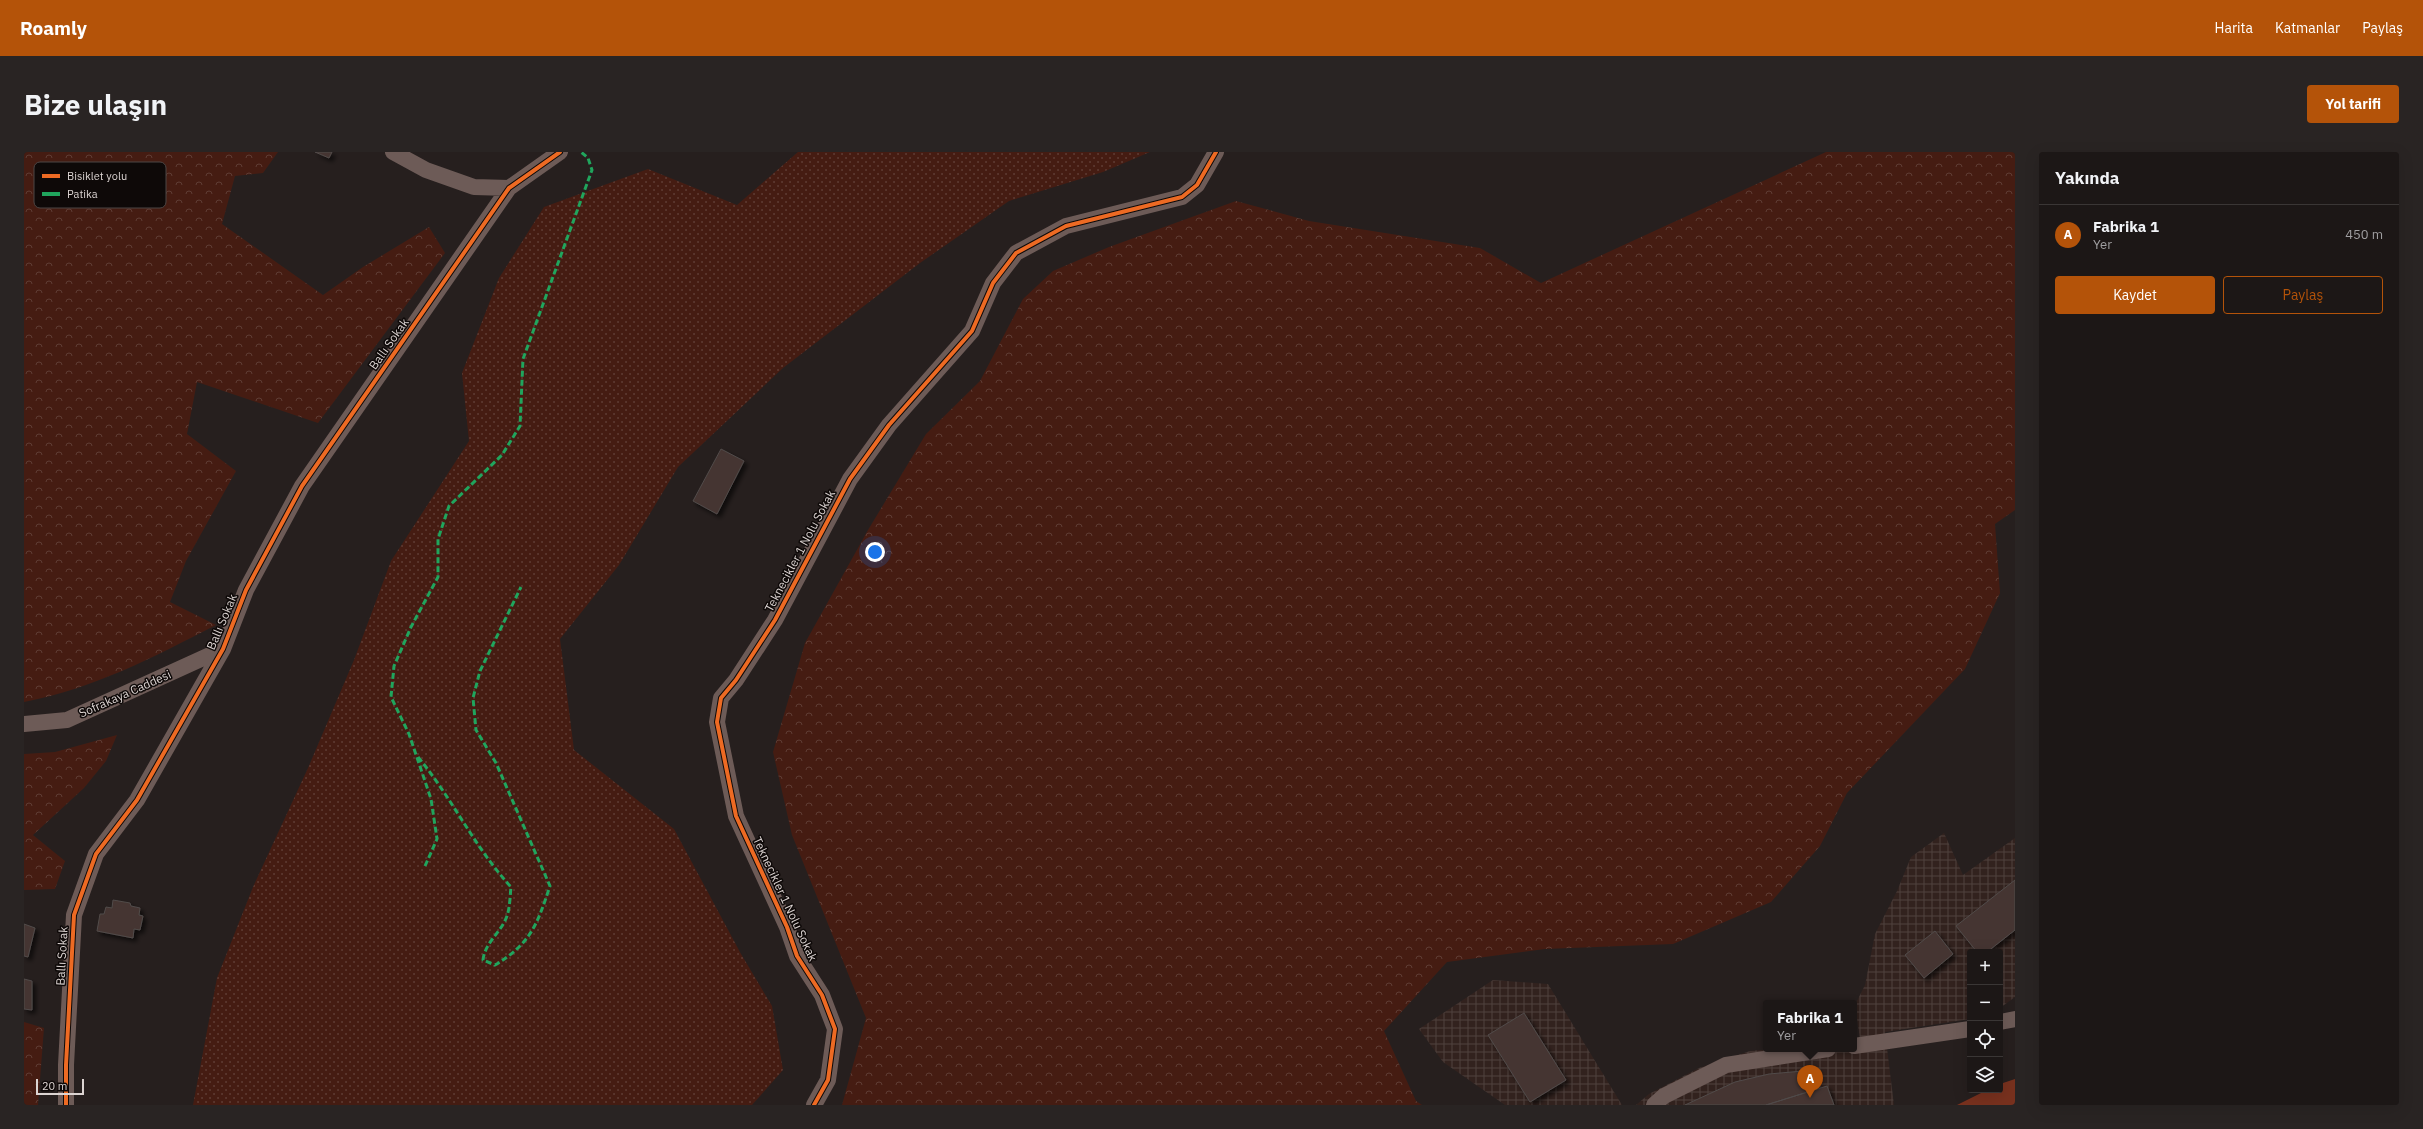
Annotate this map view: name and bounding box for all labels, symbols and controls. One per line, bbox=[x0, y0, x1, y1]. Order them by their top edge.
text: Roamly bbox=[20, 16, 87, 40]
text: Harita bbox=[2215, 19, 2253, 37]
text: Katmanlar bbox=[2275, 19, 2340, 37]
text: Paylaş bbox=[2362, 19, 2403, 37]
button: Yol tarifi bbox=[2307, 85, 2399, 123]
text: Bize ulaşın bbox=[24, 86, 167, 123]
legend bbox=[34, 162, 166, 208]
text: Yakında bbox=[2055, 167, 2119, 189]
text: Bisiklet yolu bbox=[67, 169, 127, 183]
text: Patika bbox=[67, 187, 98, 201]
text: Fabrika 1 bbox=[2093, 217, 2159, 236]
text: A bbox=[2064, 226, 2072, 243]
text: 450 m bbox=[2345, 226, 2383, 243]
text: Yer bbox=[2093, 236, 2112, 253]
button: Kaydet bbox=[2055, 276, 2215, 314]
button: Paylaş bbox=[2223, 276, 2383, 314]
street label: Ballı Sokak bbox=[365, 315, 412, 372]
street label: Teknecikler 1 Nolu Sokak bbox=[761, 487, 838, 614]
your location bbox=[865, 542, 885, 562]
street label: Ballı Sokak bbox=[203, 591, 240, 652]
street label: Sofrakaya Caddesi bbox=[76, 667, 173, 721]
street label: Teknecikler 1 Nolu Sokak bbox=[750, 834, 821, 964]
street label: Ballı Sokak bbox=[52, 925, 71, 986]
map controls bbox=[1967, 949, 2003, 1093]
button: + bbox=[1967, 949, 2003, 985]
button: − bbox=[1967, 985, 2003, 1021]
popup bbox=[1763, 1000, 1857, 1052]
text: Fabrika 1 bbox=[1777, 1008, 1843, 1027]
button: locate bbox=[1967, 1021, 2003, 1057]
text: Yer bbox=[1777, 1027, 1796, 1044]
button: layers bbox=[1967, 1057, 2003, 1093]
pin: A bbox=[1797, 1065, 1823, 1098]
scale bar bbox=[36, 1077, 84, 1096]
text: 20 m bbox=[42, 1079, 67, 1093]

